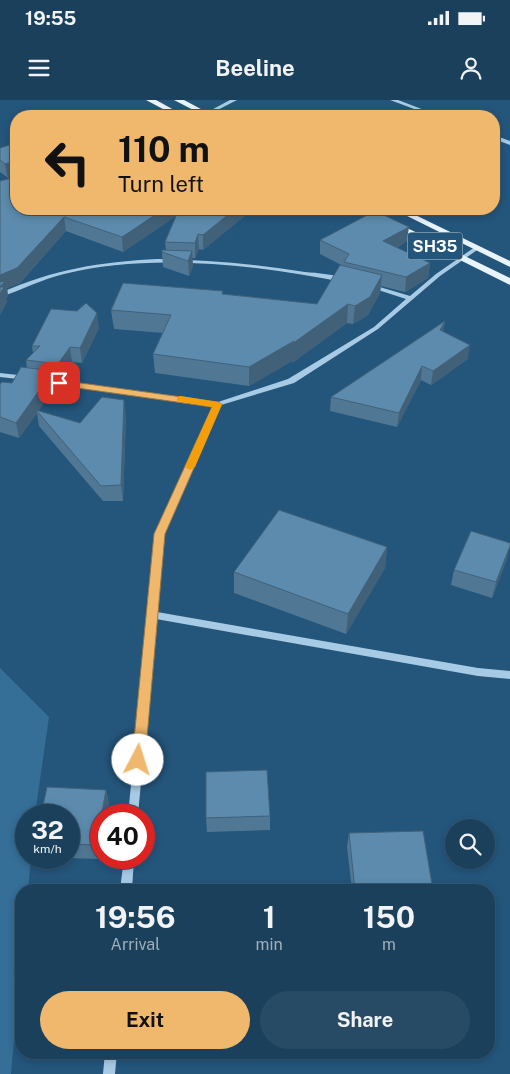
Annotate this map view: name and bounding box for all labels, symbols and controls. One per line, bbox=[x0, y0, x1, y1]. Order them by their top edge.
text: 19:55 bbox=[25, 7, 76, 29]
icon: menu bbox=[25, 54, 53, 82]
icon: person bbox=[457, 54, 485, 82]
text: Beeline bbox=[215, 55, 295, 81]
text: 110 m bbox=[118, 129, 210, 170]
icon: left bbox=[35, 130, 100, 195]
text: Turn left bbox=[118, 171, 204, 197]
road number: SH35 bbox=[408, 232, 462, 260]
pin bbox=[38, 362, 80, 404]
icon: arrive bbox=[45, 369, 73, 397]
position arrow bbox=[111, 733, 163, 785]
speed limit sign: 40 bbox=[90, 804, 155, 869]
text: 32 bbox=[31, 815, 64, 845]
map controls bbox=[445, 819, 495, 869]
button: search bbox=[445, 819, 495, 869]
text: km/h bbox=[33, 842, 62, 856]
text: 19:56 bbox=[95, 899, 176, 935]
text: 1 bbox=[263, 899, 276, 935]
text: 150 bbox=[363, 899, 415, 935]
text: Arrival bbox=[111, 935, 160, 954]
text: min bbox=[256, 935, 283, 954]
text: m bbox=[382, 935, 396, 954]
button: Exit bbox=[40, 991, 250, 1049]
button: Share bbox=[260, 991, 470, 1049]

